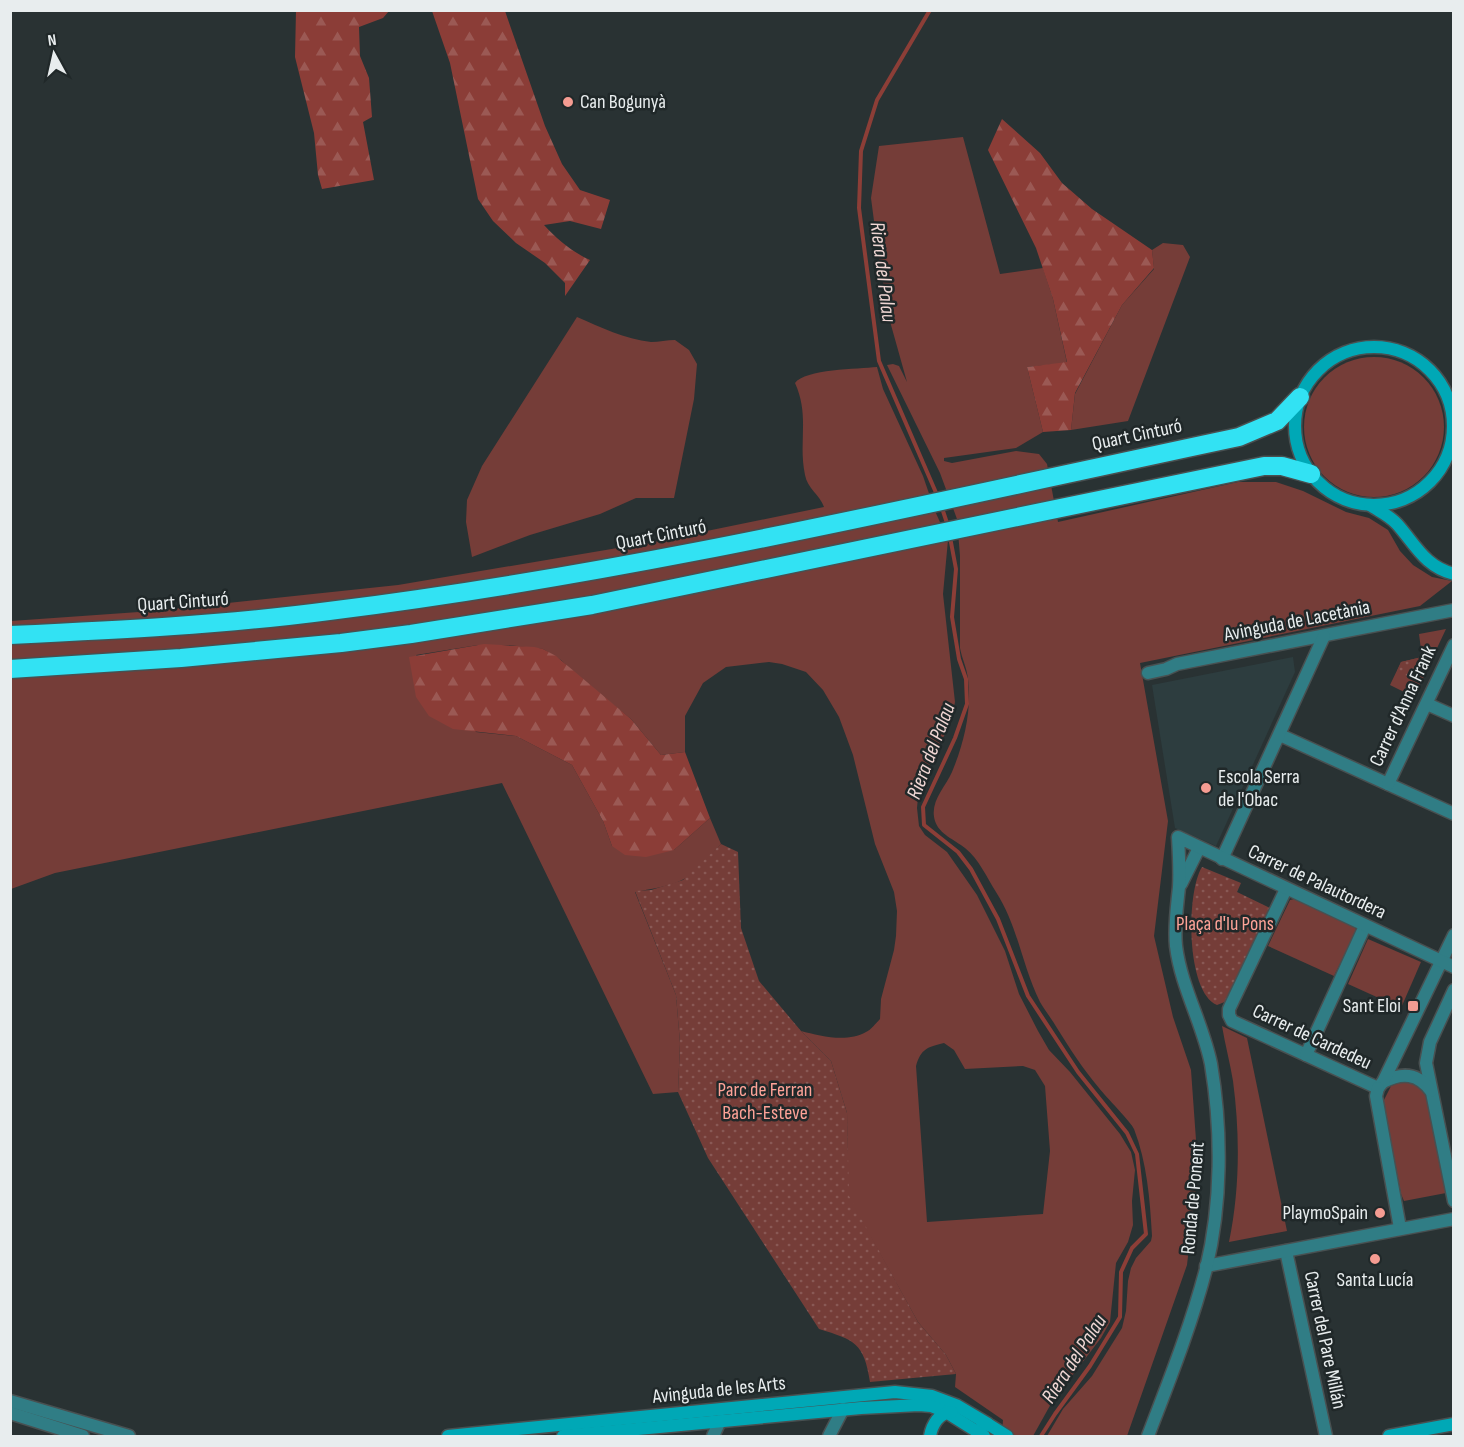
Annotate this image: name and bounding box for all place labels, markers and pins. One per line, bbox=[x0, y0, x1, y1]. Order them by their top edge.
place label: Can Bogunyà bbox=[580, 90, 666, 114]
marker: Can Bogunyà bbox=[561, 95, 575, 109]
place label: Escola Serra de l'Obac bbox=[1218, 765, 1300, 812]
marker: Escola Serra de l'Obac bbox=[1199, 781, 1213, 795]
place label: Sant Eloi bbox=[1343, 994, 1401, 1018]
marker: Sant Eloi bbox=[1406, 999, 1420, 1013]
place label: PlaymoSpain bbox=[1283, 1201, 1368, 1225]
marker: PlaymoSpain bbox=[1373, 1206, 1387, 1220]
marker: Santa Lucía bbox=[1368, 1252, 1382, 1266]
place label: Santa Lucía bbox=[1336, 1268, 1414, 1292]

